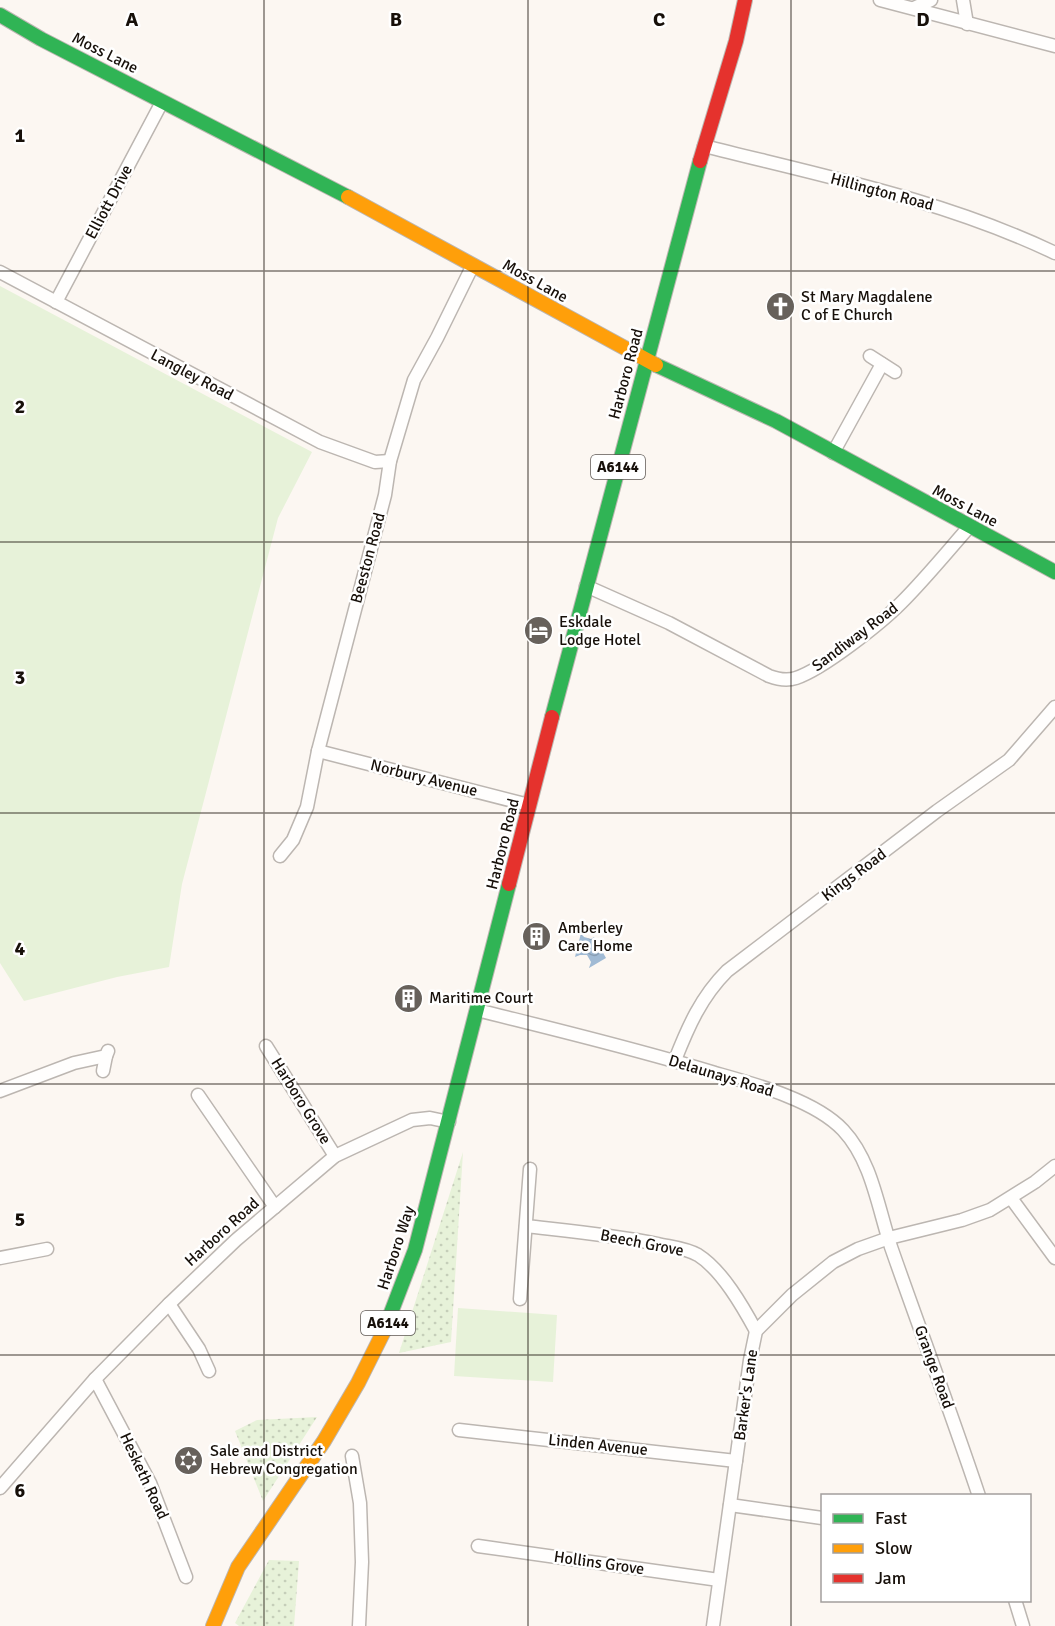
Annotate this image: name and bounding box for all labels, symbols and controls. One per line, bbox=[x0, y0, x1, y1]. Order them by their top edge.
text: A bbox=[126, 7, 139, 32]
text: B bbox=[390, 7, 402, 32]
text: C bbox=[653, 7, 665, 32]
text: D bbox=[916, 7, 930, 32]
street label: Moss Lane bbox=[68, 28, 142, 78]
text: 1 bbox=[15, 123, 26, 148]
street label: Elliott Drive bbox=[81, 161, 137, 243]
street label: Hillington Road bbox=[828, 169, 936, 215]
street label: Moss Lane bbox=[499, 255, 571, 307]
place label: St Mary Magdalene C of E Church bbox=[801, 287, 933, 325]
church icon: St Mary Magdalene C of E Church bbox=[764, 290, 796, 322]
street label: Harboro Road bbox=[604, 326, 648, 422]
street label: Langley Road bbox=[147, 345, 237, 405]
text: 2 bbox=[15, 394, 25, 419]
road number: A6144 bbox=[591, 455, 645, 479]
street label: Moss Lane bbox=[929, 480, 1001, 532]
street label: Beeston Road bbox=[346, 511, 390, 605]
street label: Sandiway Road bbox=[808, 598, 902, 676]
place label: Eskdale Lodge Hotel bbox=[559, 612, 641, 650]
hotel icon: Eskdale Lodge Hotel bbox=[522, 615, 554, 647]
text: 3 bbox=[15, 665, 25, 690]
street label: Norbury Avenue bbox=[368, 755, 480, 801]
street label: Harboro Road bbox=[482, 796, 524, 892]
street label: Kings Road bbox=[818, 844, 890, 906]
place label: Amberley Care Home bbox=[558, 918, 633, 956]
building icon: Amberley Care Home bbox=[521, 921, 553, 953]
text: 4 bbox=[15, 936, 26, 961]
building icon: Maritime Court bbox=[392, 982, 424, 1014]
place label: Maritime Court bbox=[429, 988, 534, 1008]
street label: Delaunays Road bbox=[666, 1051, 776, 1101]
street label: Harboro Grove bbox=[267, 1054, 335, 1148]
street label: Harboro Road bbox=[181, 1193, 263, 1271]
street label: Harboro Way bbox=[373, 1203, 419, 1293]
text: 5 bbox=[15, 1207, 25, 1232]
street label: Beech Grove bbox=[599, 1225, 685, 1261]
road number: A6144 bbox=[361, 1311, 415, 1335]
street label: Grange Road bbox=[910, 1323, 958, 1411]
street label: Barker's Lane bbox=[730, 1348, 762, 1442]
street label: Hesketh Road bbox=[115, 1429, 173, 1523]
street label: Linden Avenue bbox=[547, 1430, 649, 1460]
place label: Sale and District Hebrew Congregation bbox=[210, 1441, 358, 1479]
synagogue icon: Sale and District Hebrew Congregation bbox=[173, 1444, 205, 1476]
text: 6 bbox=[15, 1478, 26, 1503]
legend bbox=[821, 1494, 1031, 1602]
text: Fast bbox=[875, 1507, 907, 1529]
text: Slow bbox=[875, 1537, 912, 1559]
street label: Hollins Grove bbox=[553, 1547, 645, 1579]
text: Jam bbox=[875, 1567, 906, 1589]

